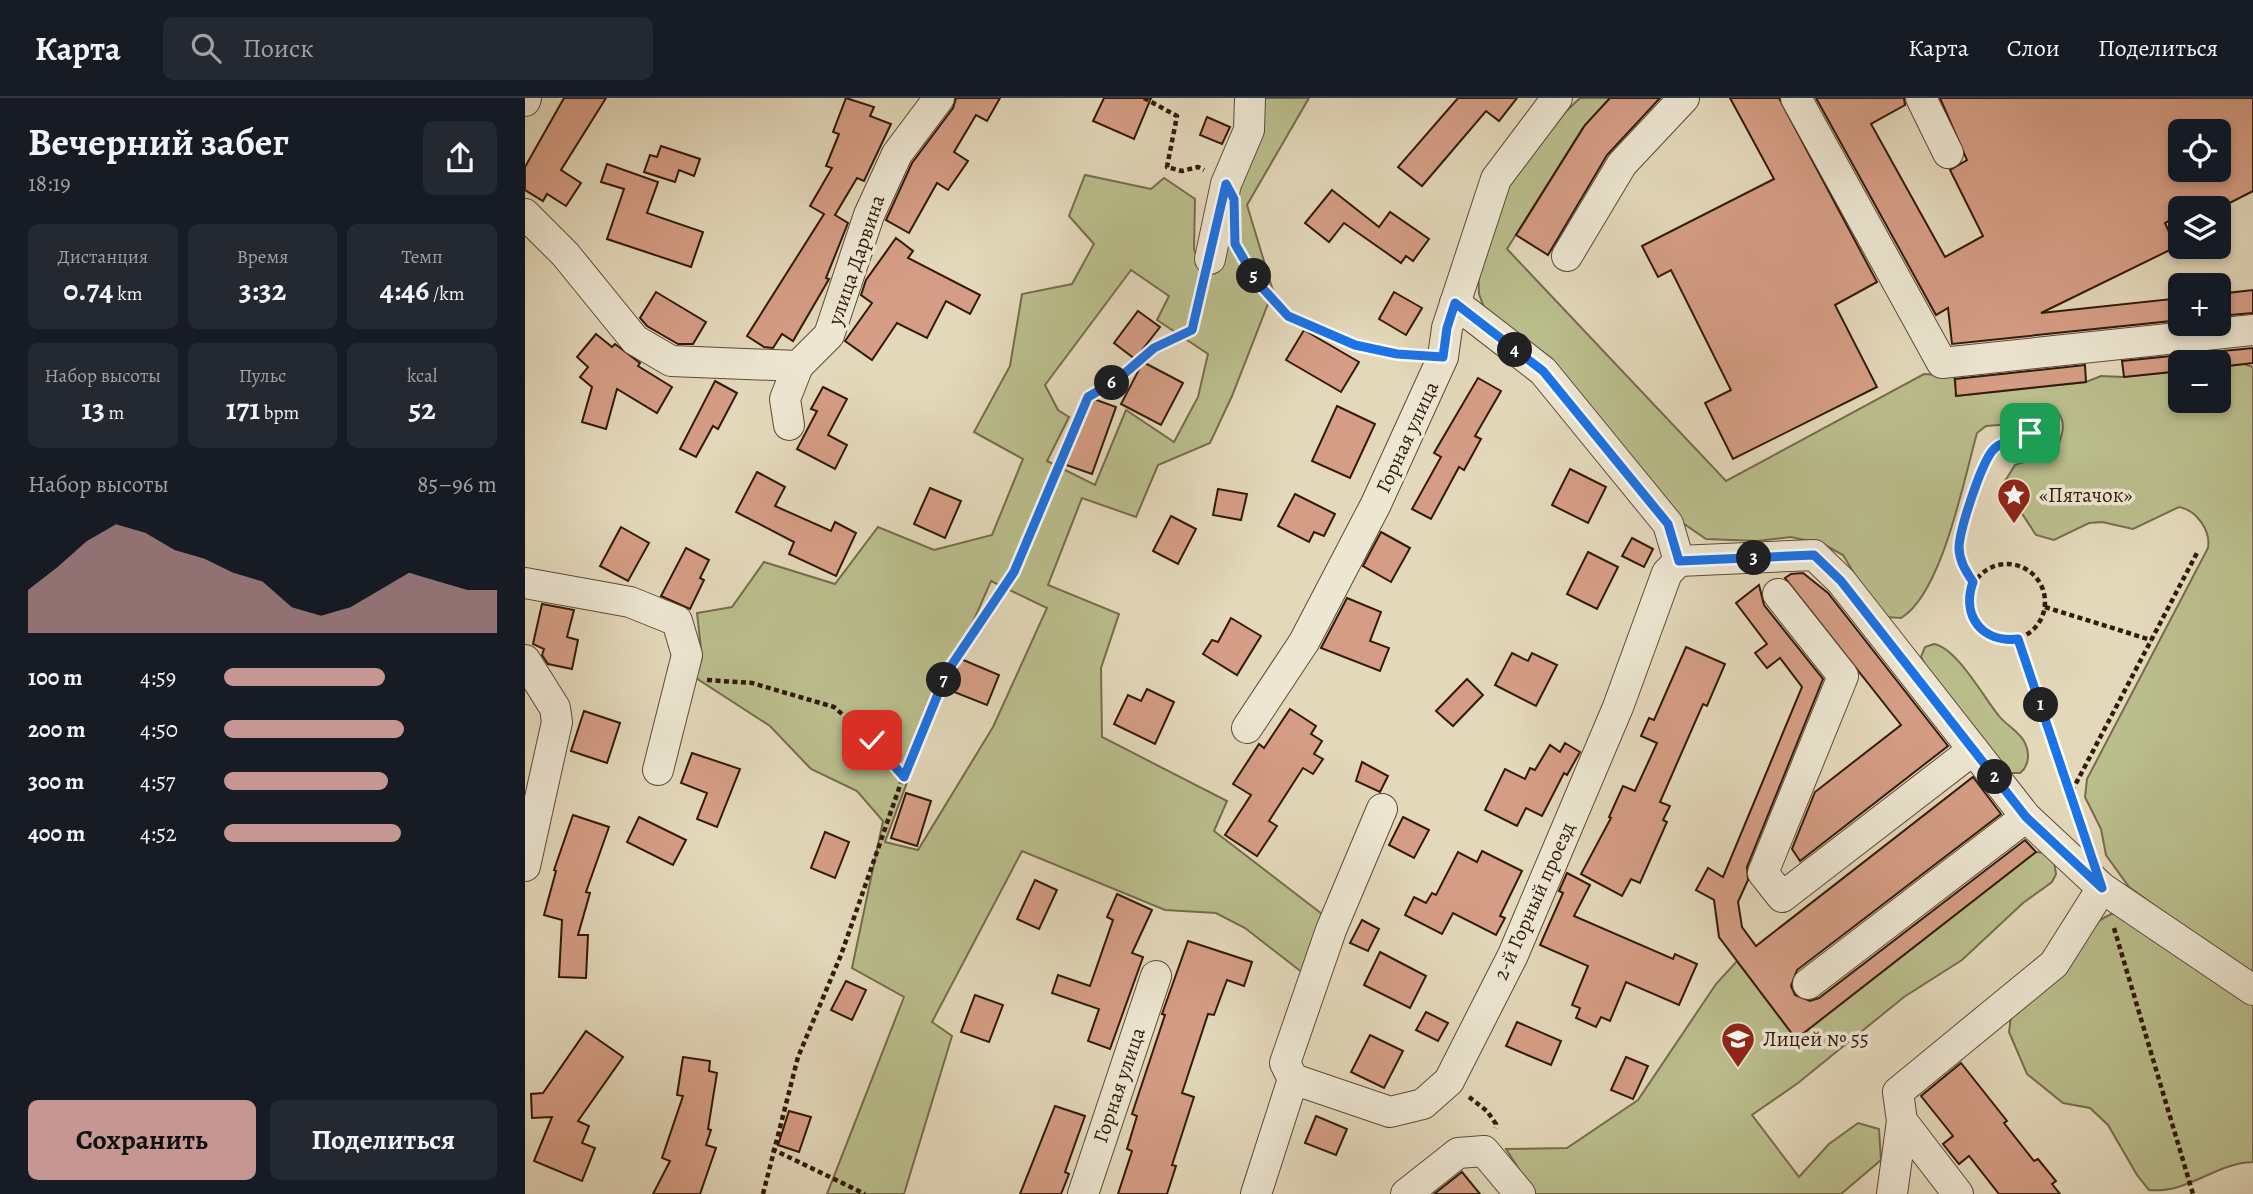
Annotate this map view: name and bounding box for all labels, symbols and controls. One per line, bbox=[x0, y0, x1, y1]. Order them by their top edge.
search box bbox=[163, 17, 653, 80]
text: Карта bbox=[35, 26, 121, 71]
icon: search bbox=[187, 29, 225, 67]
text: Поиск bbox=[243, 31, 314, 66]
text: Карта bbox=[1908, 32, 1969, 64]
text: Слои bbox=[2007, 32, 2060, 64]
text: Поделиться bbox=[2098, 32, 2218, 64]
text: Вечерний забег bbox=[28, 116, 289, 168]
map controls bbox=[2168, 119, 2231, 413]
button: locate bbox=[2168, 119, 2231, 182]
button: share bbox=[423, 121, 497, 195]
text: 18:19 bbox=[28, 168, 71, 199]
street label: улица Дарвина bbox=[820, 191, 891, 330]
button: layers bbox=[2168, 196, 2231, 259]
text: Дистанция bbox=[58, 244, 148, 270]
text: Время bbox=[237, 244, 288, 270]
text: Темп bbox=[401, 244, 443, 270]
pin: 5 bbox=[1237, 258, 1271, 294]
text: 5 bbox=[1249, 262, 1258, 288]
text: 0.74 bbox=[63, 270, 113, 310]
text: 3:32 bbox=[239, 270, 286, 310]
text: 4:46 bbox=[380, 270, 429, 310]
button: + bbox=[2168, 273, 2231, 336]
text: km bbox=[113, 281, 142, 307]
text: /km bbox=[429, 281, 464, 307]
pin: 4 bbox=[1497, 332, 1532, 368]
text: 4 bbox=[1510, 336, 1519, 362]
button: − bbox=[2168, 350, 2231, 413]
text: Набор высоты bbox=[45, 363, 161, 389]
text: Пульс bbox=[239, 363, 286, 389]
text: kcal bbox=[407, 363, 437, 389]
pin: 6 bbox=[1095, 366, 1129, 400]
text: 6 bbox=[1107, 369, 1116, 395]
street label: Горная улица bbox=[1369, 376, 1445, 497]
text: 13 bbox=[81, 389, 105, 429]
text: 171 bbox=[226, 389, 260, 429]
text: 52 bbox=[409, 389, 436, 429]
text: m bbox=[105, 400, 124, 426]
text: bpm bbox=[260, 400, 299, 426]
pin bbox=[2000, 403, 2060, 463]
icon: arrive bbox=[2011, 414, 2049, 452]
text: Набор высоты bbox=[28, 469, 169, 500]
text: 85–96 m bbox=[417, 469, 497, 500]
place icon: «Пятачок» bbox=[1995, 476, 2033, 525]
place label: «Пятачок» bbox=[2039, 481, 2133, 509]
pin: 3 bbox=[1737, 540, 1771, 575]
text: 3 bbox=[1749, 544, 1758, 570]
text: 100 m bbox=[28, 662, 83, 693]
text: 4:59 bbox=[140, 662, 176, 693]
pin: 7 bbox=[927, 662, 961, 698]
text: 7 bbox=[939, 666, 948, 692]
pin: 1 bbox=[2023, 688, 2059, 722]
text: 1 bbox=[2037, 691, 2044, 717]
pin bbox=[842, 710, 902, 770]
text: 200 m bbox=[28, 714, 86, 745]
text: 4:50 bbox=[140, 714, 178, 745]
icon: check bbox=[853, 721, 891, 759]
pin: 2 bbox=[1977, 760, 2013, 794]
text: 2 bbox=[1990, 763, 1999, 789]
text: 300 m bbox=[28, 766, 84, 797]
text: 4:57 bbox=[140, 766, 175, 797]
text: 400 m bbox=[28, 818, 85, 849]
text: 4:52 bbox=[140, 818, 177, 849]
street label: 2-й Горный проезд bbox=[1487, 818, 1581, 984]
school or university icon: Лицей № 55 bbox=[1719, 1020, 1757, 1069]
street label: Горная улица bbox=[1086, 1023, 1152, 1146]
place label: Лицей № 55 bbox=[1763, 1025, 1869, 1053]
button: Сохранить bbox=[28, 1100, 256, 1180]
button: Поделиться bbox=[270, 1100, 497, 1180]

